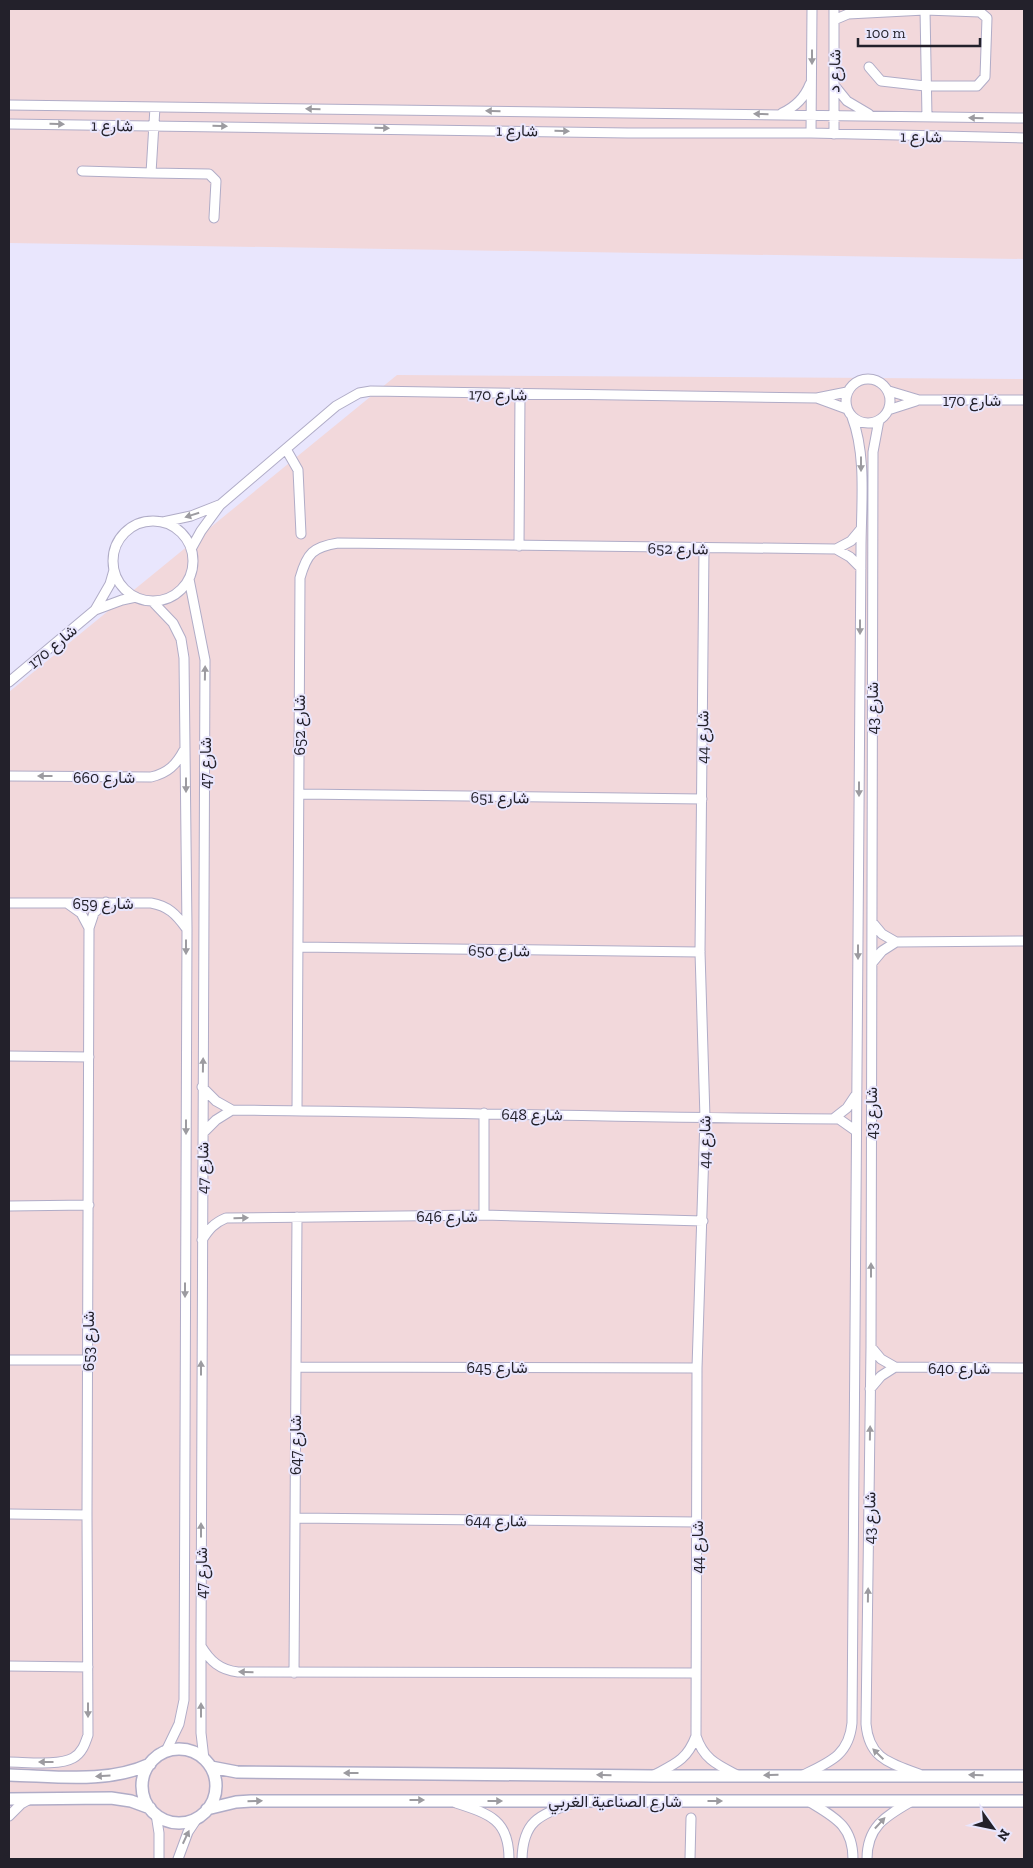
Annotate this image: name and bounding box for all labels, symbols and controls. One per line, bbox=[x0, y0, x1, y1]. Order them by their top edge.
scale bar bbox=[858, 15, 980, 47]
text: 100 m bbox=[866, 24, 905, 42]
street label: شارع د bbox=[825, 49, 846, 93]
one-way arrow bbox=[808, 50, 816, 66]
one-way arrow bbox=[305, 105, 321, 113]
one-way arrow bbox=[485, 107, 501, 115]
one-way arrow bbox=[752, 110, 768, 118]
one-way arrow bbox=[967, 113, 983, 121]
street label: شارع 1 bbox=[91, 116, 133, 137]
one-way arrow bbox=[50, 120, 66, 128]
street label: شارع 1 bbox=[496, 121, 538, 142]
one-way arrow bbox=[212, 122, 228, 130]
one-way arrow bbox=[375, 124, 391, 132]
one-way arrow bbox=[555, 127, 571, 135]
street label: شارع 1 bbox=[900, 127, 942, 148]
street label: شارع 170 bbox=[469, 384, 527, 407]
street label: شارع 170 bbox=[943, 391, 1001, 412]
one-way arrow bbox=[857, 457, 865, 473]
one-way arrow bbox=[184, 512, 199, 519]
street label: شارع 652 bbox=[647, 538, 709, 561]
one-way arrow bbox=[856, 619, 864, 635]
street label: شارع 170 bbox=[24, 620, 82, 674]
one-way arrow bbox=[201, 664, 209, 680]
street label: شارع 43 bbox=[863, 682, 884, 734]
street label: شارع 652 bbox=[290, 695, 311, 755]
street label: شارع 44 bbox=[693, 710, 714, 764]
street label: شارع 47 bbox=[196, 737, 217, 789]
street label: شارع 660 bbox=[73, 768, 135, 789]
one-way arrow bbox=[37, 772, 53, 780]
one-way arrow bbox=[182, 777, 190, 793]
one-way arrow bbox=[855, 782, 863, 798]
street label: شارع 651 bbox=[470, 787, 529, 810]
street label: شارع 659 bbox=[73, 894, 134, 915]
one-way arrow bbox=[182, 939, 190, 955]
street label: شارع 650 bbox=[468, 940, 530, 963]
one-way arrow bbox=[853, 944, 861, 960]
one-way arrow bbox=[199, 1057, 207, 1073]
street label: شارع 43 bbox=[862, 1087, 883, 1139]
street label: شارع 648 bbox=[501, 1104, 563, 1127]
street label: شارع 44 bbox=[695, 1115, 716, 1169]
one-way arrow bbox=[181, 1119, 189, 1135]
street label: شارع 47 bbox=[193, 1142, 214, 1194]
street label: شارع 646 bbox=[416, 1207, 478, 1228]
one-way arrow bbox=[233, 1213, 249, 1221]
one-way arrow bbox=[867, 1262, 875, 1278]
one-way arrow bbox=[181, 1282, 189, 1298]
street label: شارع 653 bbox=[79, 1311, 100, 1371]
street label: شارع 645 bbox=[466, 1358, 528, 1379]
one-way arrow bbox=[197, 1359, 205, 1375]
street label: شارع 640 bbox=[928, 1359, 990, 1380]
street label: شارع 647 bbox=[286, 1415, 307, 1475]
one-way arrow bbox=[866, 1424, 874, 1440]
street label: شارع 43 bbox=[860, 1492, 881, 1544]
street label: شارع 644 bbox=[465, 1510, 527, 1533]
street label: شارع 44 bbox=[688, 1520, 709, 1574]
one-way arrow bbox=[197, 1522, 205, 1538]
street label: شارع 47 bbox=[192, 1547, 213, 1599]
one-way arrow bbox=[864, 1587, 872, 1603]
one-way arrow bbox=[237, 1668, 253, 1676]
one-way arrow bbox=[84, 1702, 92, 1718]
one-way arrow bbox=[197, 1702, 205, 1718]
one-way arrow bbox=[872, 1748, 884, 1760]
one-way arrow bbox=[38, 1758, 54, 1766]
one-way arrow bbox=[343, 1769, 359, 1777]
one-way arrow bbox=[596, 1771, 612, 1779]
one-way arrow bbox=[763, 1771, 779, 1779]
one-way arrow bbox=[967, 1771, 983, 1779]
one-way arrow bbox=[95, 1773, 111, 1781]
street label: شارع الصناعية الغربي bbox=[548, 1792, 682, 1815]
one-way arrow bbox=[410, 1796, 426, 1804]
one-way arrow bbox=[247, 1797, 263, 1805]
one-way arrow bbox=[488, 1797, 504, 1805]
one-way arrow bbox=[708, 1797, 724, 1805]
north arrow bbox=[968, 1803, 1018, 1853]
one-way arrow bbox=[874, 1818, 886, 1830]
text: N bbox=[993, 1826, 1014, 1844]
one-way arrow bbox=[182, 1830, 190, 1845]

